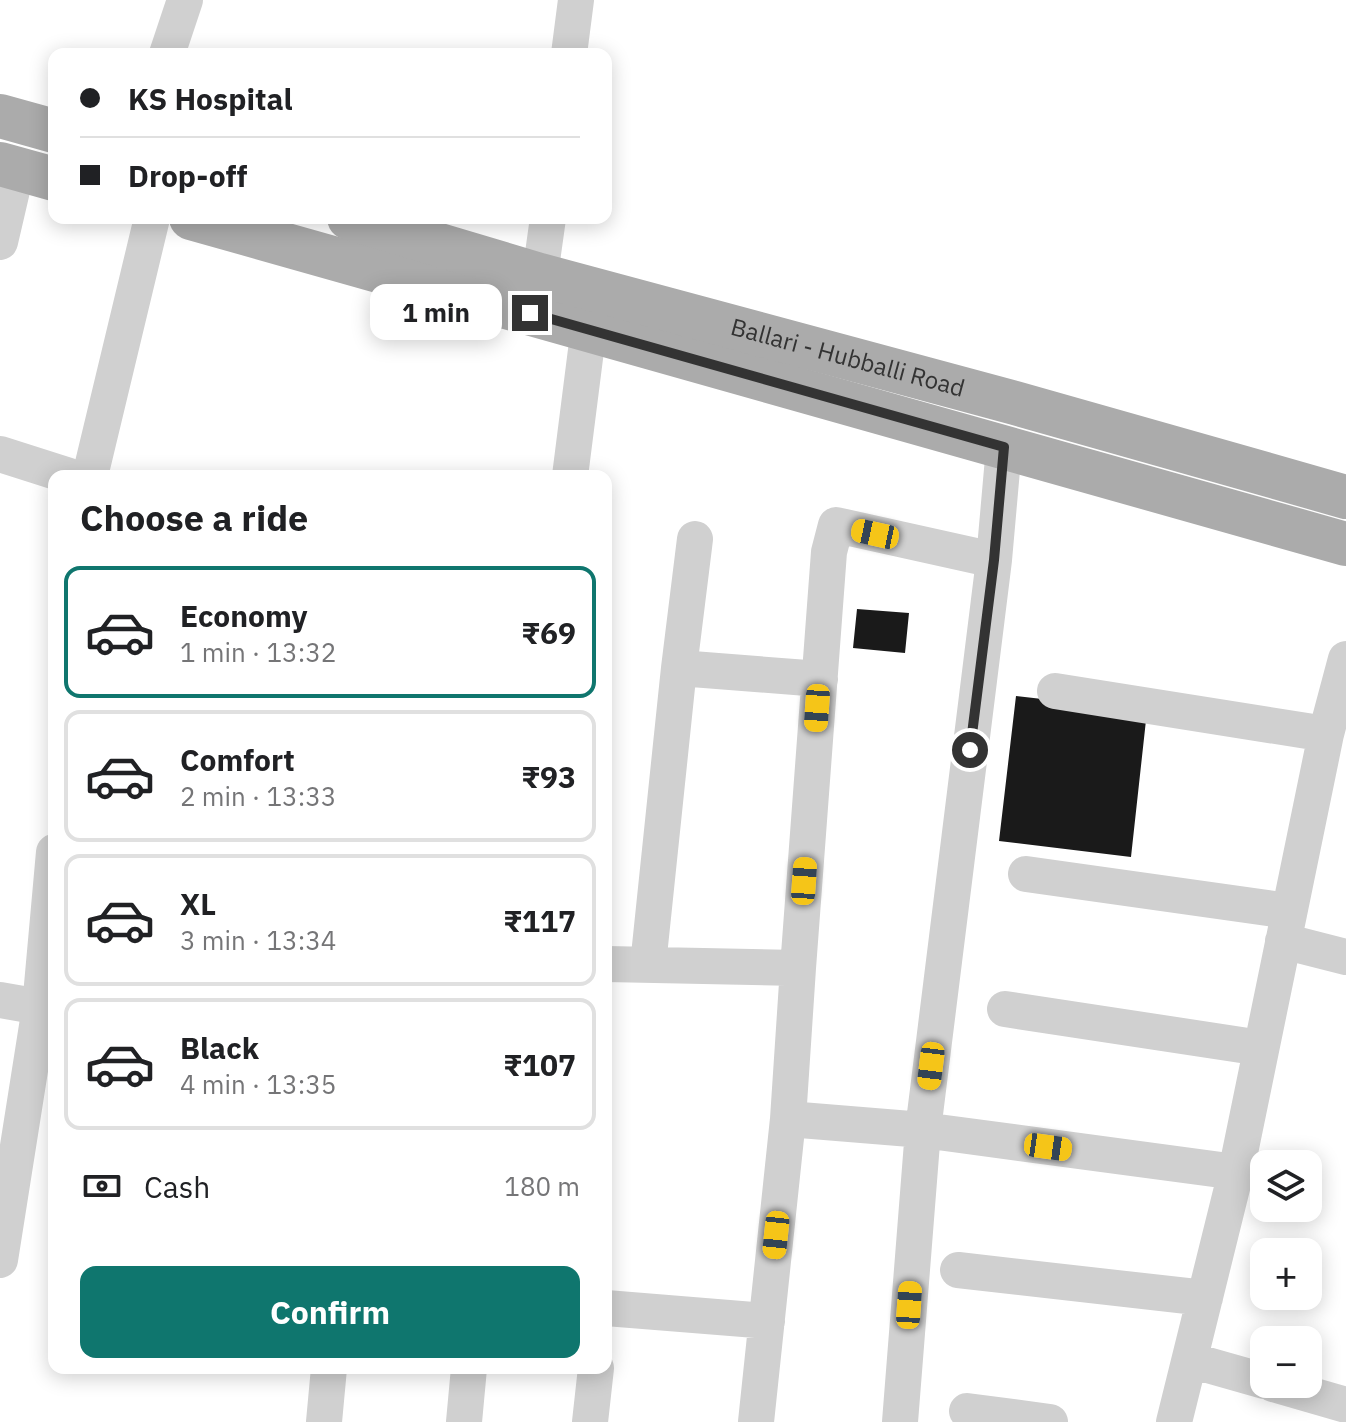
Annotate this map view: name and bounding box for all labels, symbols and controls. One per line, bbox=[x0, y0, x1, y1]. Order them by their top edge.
text: KS Hospital bbox=[128, 79, 293, 118]
text: Drop-off bbox=[128, 156, 247, 195]
callout: 1 min bbox=[370, 285, 502, 341]
text: 1 min bbox=[402, 295, 470, 329]
route end bbox=[512, 295, 548, 331]
street label: Ballari - Hubballi Road bbox=[727, 310, 969, 404]
text: Choose a ride bbox=[80, 494, 308, 541]
car bbox=[849, 517, 901, 551]
icon: car bbox=[84, 596, 156, 668]
text: Economy bbox=[180, 596, 308, 635]
text: ₹69 bbox=[521, 613, 576, 652]
text: 1 min · 13:32 bbox=[180, 635, 336, 669]
car bbox=[803, 683, 831, 733]
route start bbox=[952, 732, 988, 768]
icon: car bbox=[84, 740, 156, 812]
text: Comfort bbox=[180, 740, 295, 779]
text: ₹93 bbox=[521, 757, 576, 796]
text: 2 min · 13:33 bbox=[180, 779, 336, 813]
car bbox=[790, 856, 818, 906]
icon: car bbox=[84, 884, 156, 956]
text: XL bbox=[180, 884, 216, 923]
text: ₹117 bbox=[503, 901, 576, 940]
text: 3 min · 13:34 bbox=[180, 923, 336, 957]
icon: car bbox=[84, 1028, 156, 1100]
text: Black bbox=[180, 1028, 259, 1067]
car bbox=[916, 1041, 946, 1091]
text: ₹107 bbox=[503, 1045, 576, 1084]
text: 4 min · 13:35 bbox=[180, 1067, 336, 1101]
car bbox=[1023, 1132, 1073, 1162]
map controls bbox=[1250, 1150, 1322, 1398]
button: layers bbox=[1250, 1150, 1322, 1222]
icon: cash bbox=[80, 1164, 124, 1208]
text: Cash bbox=[144, 1167, 210, 1206]
text: 180 m bbox=[504, 1169, 580, 1203]
car bbox=[762, 1210, 790, 1260]
button: + bbox=[1250, 1238, 1322, 1310]
button: Confirm bbox=[80, 1266, 580, 1358]
car bbox=[895, 1280, 923, 1330]
button: − bbox=[1250, 1326, 1322, 1398]

